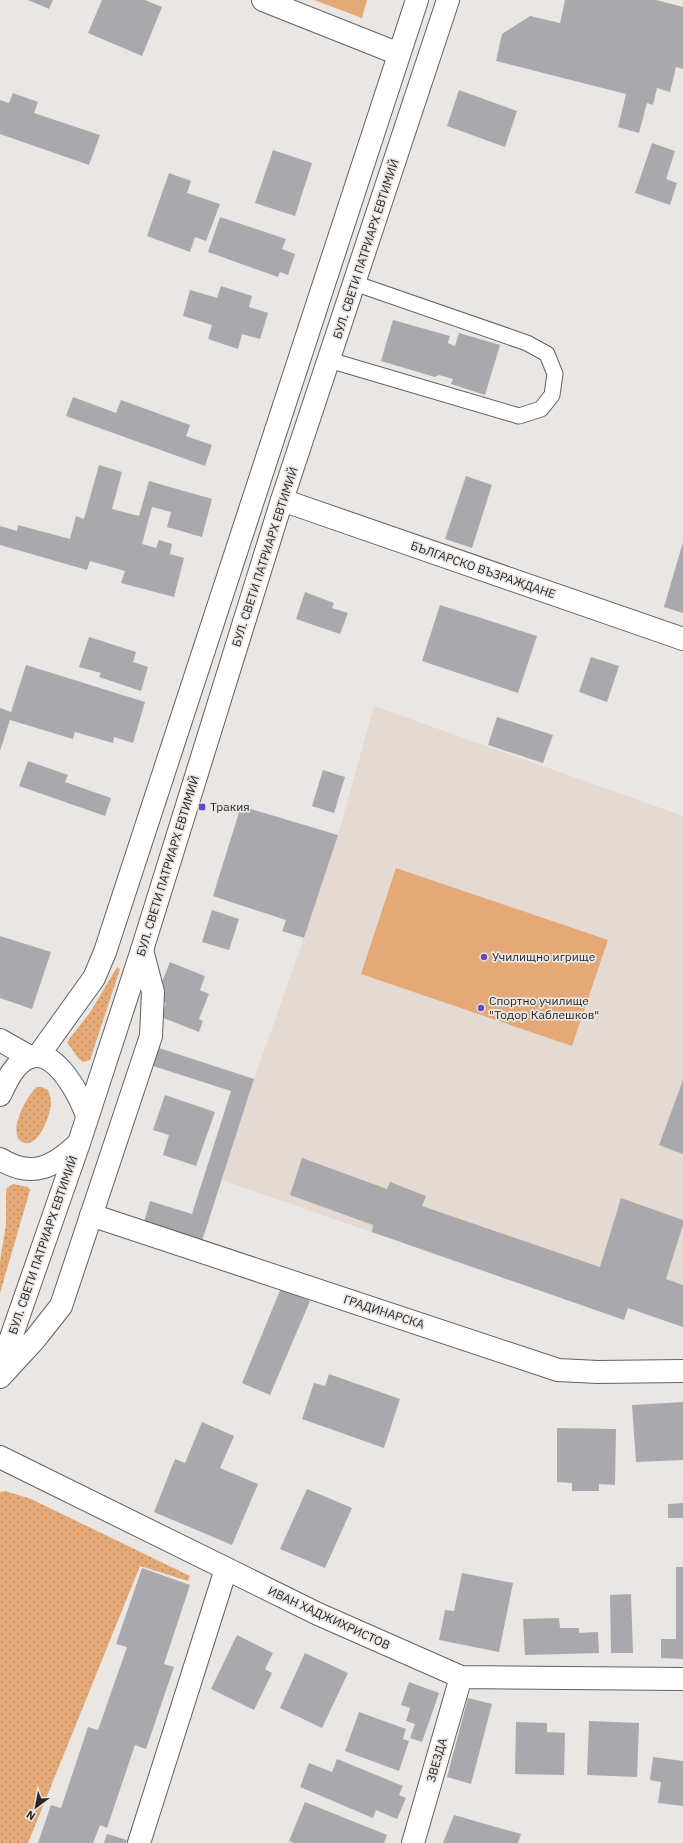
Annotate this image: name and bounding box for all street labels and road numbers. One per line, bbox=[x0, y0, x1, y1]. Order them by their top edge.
street label: БУЛ. СВЕТИ ПАТРИАРХ ЕВТИМИЙ bbox=[329, 157, 402, 341]
street label: БУЛ. СВЕТИ ПАТРИАРХ ЕВТИМИЙ bbox=[228, 465, 301, 649]
street label: БЪЛГАРСКО ВЪЗРАЖДАНЕ bbox=[409, 538, 558, 601]
street label: БУЛ. СВЕТИ ПАТРИАРХ ЕВТИМИЙ bbox=[133, 774, 202, 958]
street label: БУЛ. СВЕТИ ПАТРИАРХ ЕВТИМИЙ bbox=[5, 1153, 80, 1336]
street label: ГРАДИНАРСКА bbox=[342, 1291, 427, 1332]
street label: ИВАН ХАДЖИХРИСТОВ bbox=[266, 1583, 393, 1652]
street label: ЗВЕЗДА bbox=[423, 1736, 450, 1784]

